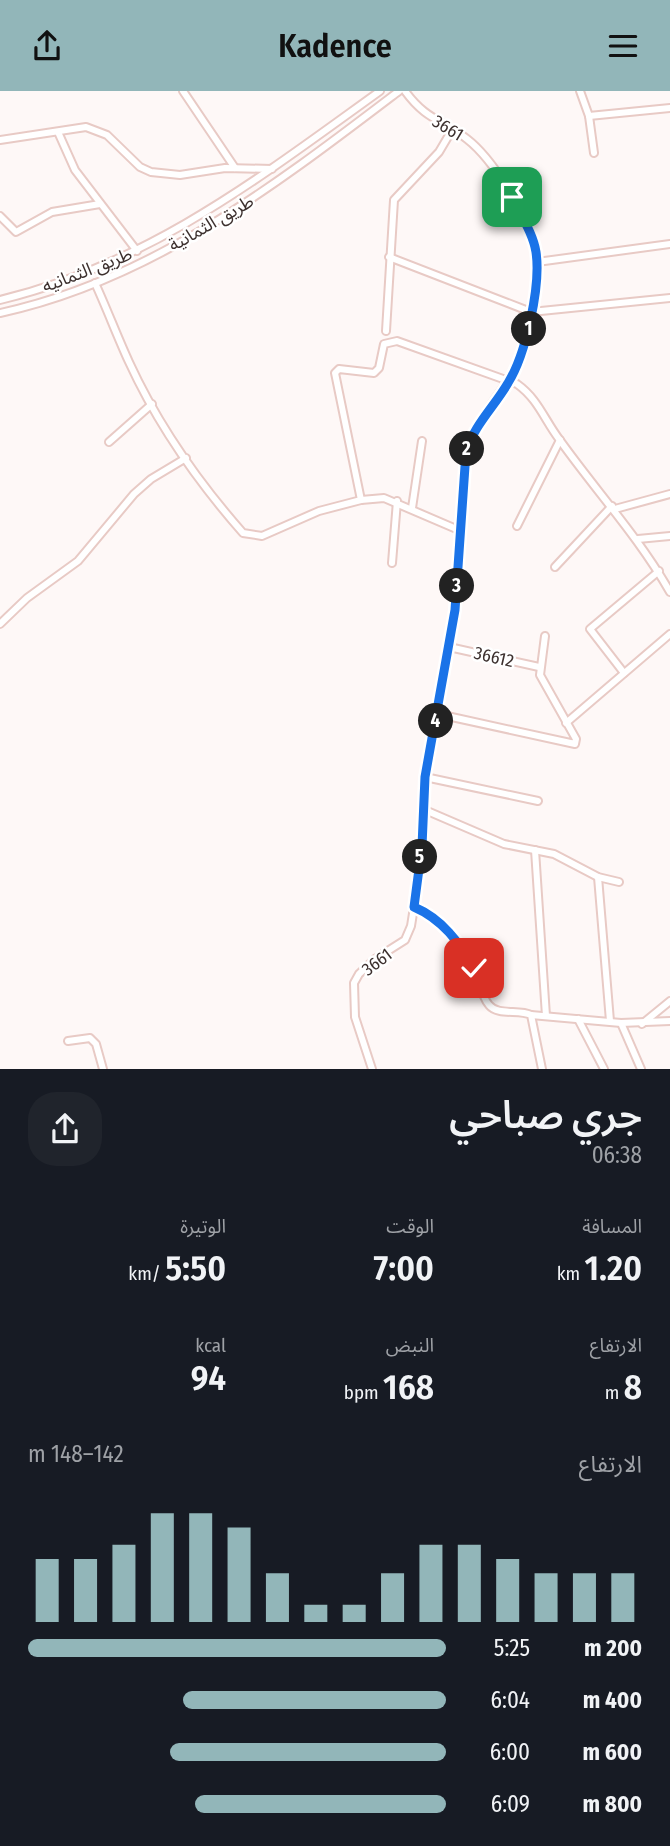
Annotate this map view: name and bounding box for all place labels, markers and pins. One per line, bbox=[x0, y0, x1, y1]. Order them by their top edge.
pin bbox=[482, 167, 542, 227]
pin: 1 bbox=[512, 311, 546, 347]
pin: 2 bbox=[449, 431, 484, 467]
pin: 3 bbox=[440, 568, 475, 603]
pin: 4 bbox=[418, 703, 453, 739]
pin: 5 bbox=[402, 839, 438, 875]
pin bbox=[444, 938, 504, 998]

